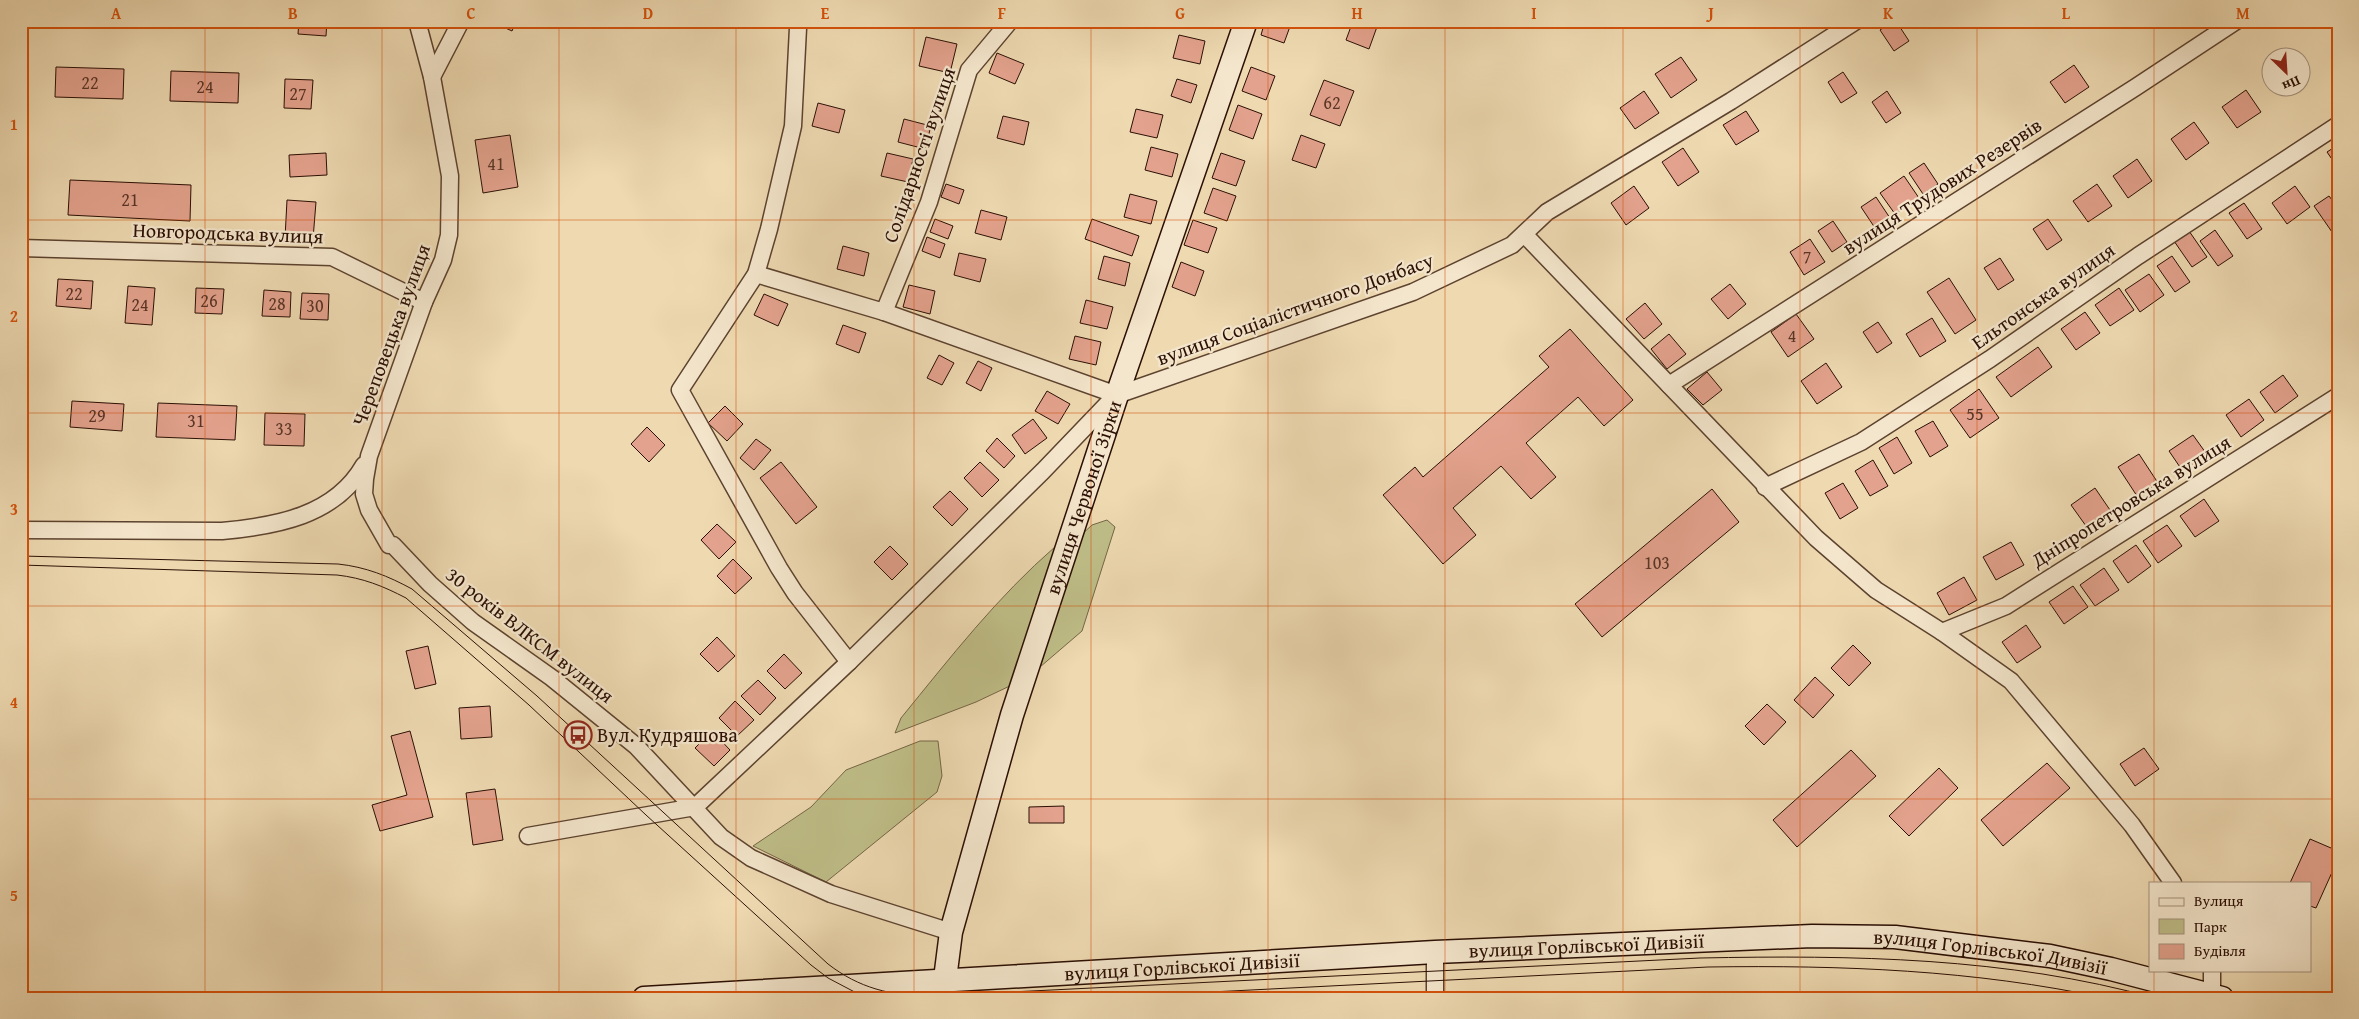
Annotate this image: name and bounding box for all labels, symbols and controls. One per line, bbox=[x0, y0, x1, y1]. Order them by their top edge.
text: A bbox=[111, 1, 122, 25]
text: B bbox=[288, 1, 298, 25]
text: C bbox=[466, 1, 476, 25]
text: D bbox=[643, 1, 653, 25]
text: E bbox=[821, 1, 830, 25]
text: F bbox=[998, 1, 1006, 25]
text: G bbox=[1175, 1, 1185, 25]
text: H bbox=[1351, 1, 1363, 25]
text: I bbox=[1531, 1, 1537, 25]
text: J bbox=[1705, 1, 1714, 25]
text: K bbox=[1883, 1, 1894, 25]
text: L bbox=[2062, 1, 2071, 25]
text: M bbox=[2236, 1, 2250, 25]
north arrow bbox=[2262, 48, 2312, 98]
street label: Солідарності вулиця bbox=[875, 63, 962, 246]
house number: 22 bbox=[81, 69, 99, 96]
text: Пн bbox=[2279, 71, 2304, 97]
house number: 24 bbox=[196, 73, 214, 100]
house number: 27 bbox=[289, 80, 307, 107]
house number: 62 bbox=[1323, 89, 1341, 116]
street label: вулиця Трудових Резервів bbox=[1836, 110, 2047, 261]
text: 1 bbox=[10, 112, 18, 136]
house number: 41 bbox=[487, 150, 505, 177]
house number: 21 bbox=[121, 186, 139, 213]
street label: Новгородська вулиця bbox=[132, 215, 324, 250]
street label: Ельтонська вулиця bbox=[1965, 235, 2120, 356]
street label: Череповецька вулиця bbox=[344, 240, 437, 430]
house number: 7 bbox=[1803, 243, 1811, 270]
street label: вулиця Соціалістичного Донбасу bbox=[1152, 245, 1437, 372]
house number: 22 bbox=[65, 280, 83, 307]
house number: 26 bbox=[200, 287, 218, 314]
house number: 28 bbox=[268, 290, 286, 317]
house number: 24 bbox=[131, 291, 149, 318]
house number: 30 bbox=[306, 292, 324, 319]
text: 2 bbox=[10, 304, 18, 328]
house number: 4 bbox=[1788, 322, 1796, 349]
street label: вулиця Червоної Зірки bbox=[1038, 396, 1128, 598]
house number: 55 bbox=[1966, 400, 1984, 427]
house number: 29 bbox=[88, 402, 106, 429]
house number: 31 bbox=[187, 407, 205, 434]
house number: 33 bbox=[275, 415, 293, 442]
street label: Дніпропетровська вулиця bbox=[2025, 427, 2236, 574]
text: 3 bbox=[10, 497, 18, 521]
house number: 103 bbox=[1644, 549, 1670, 576]
street label: 30 років ВЛКСМ вулиця bbox=[440, 560, 621, 710]
text: 4 bbox=[10, 690, 18, 714]
bus stop icon: Вул. Кудряшова bbox=[563, 720, 593, 750]
place label: Вул. Кудряшова bbox=[597, 720, 738, 749]
legend bbox=[2149, 882, 2312, 972]
text: 5 bbox=[10, 883, 18, 907]
text: Вулиця bbox=[2194, 890, 2244, 911]
text: Парк bbox=[2194, 916, 2227, 937]
street label: вулиця Горлівської Дивізії bbox=[1873, 922, 2110, 982]
street label: вулиця Горлівської Дивізії bbox=[1468, 926, 1705, 965]
text: Будівля bbox=[2194, 940, 2246, 961]
street label: вулиця Горлівської Дивізії bbox=[1063, 945, 1301, 988]

